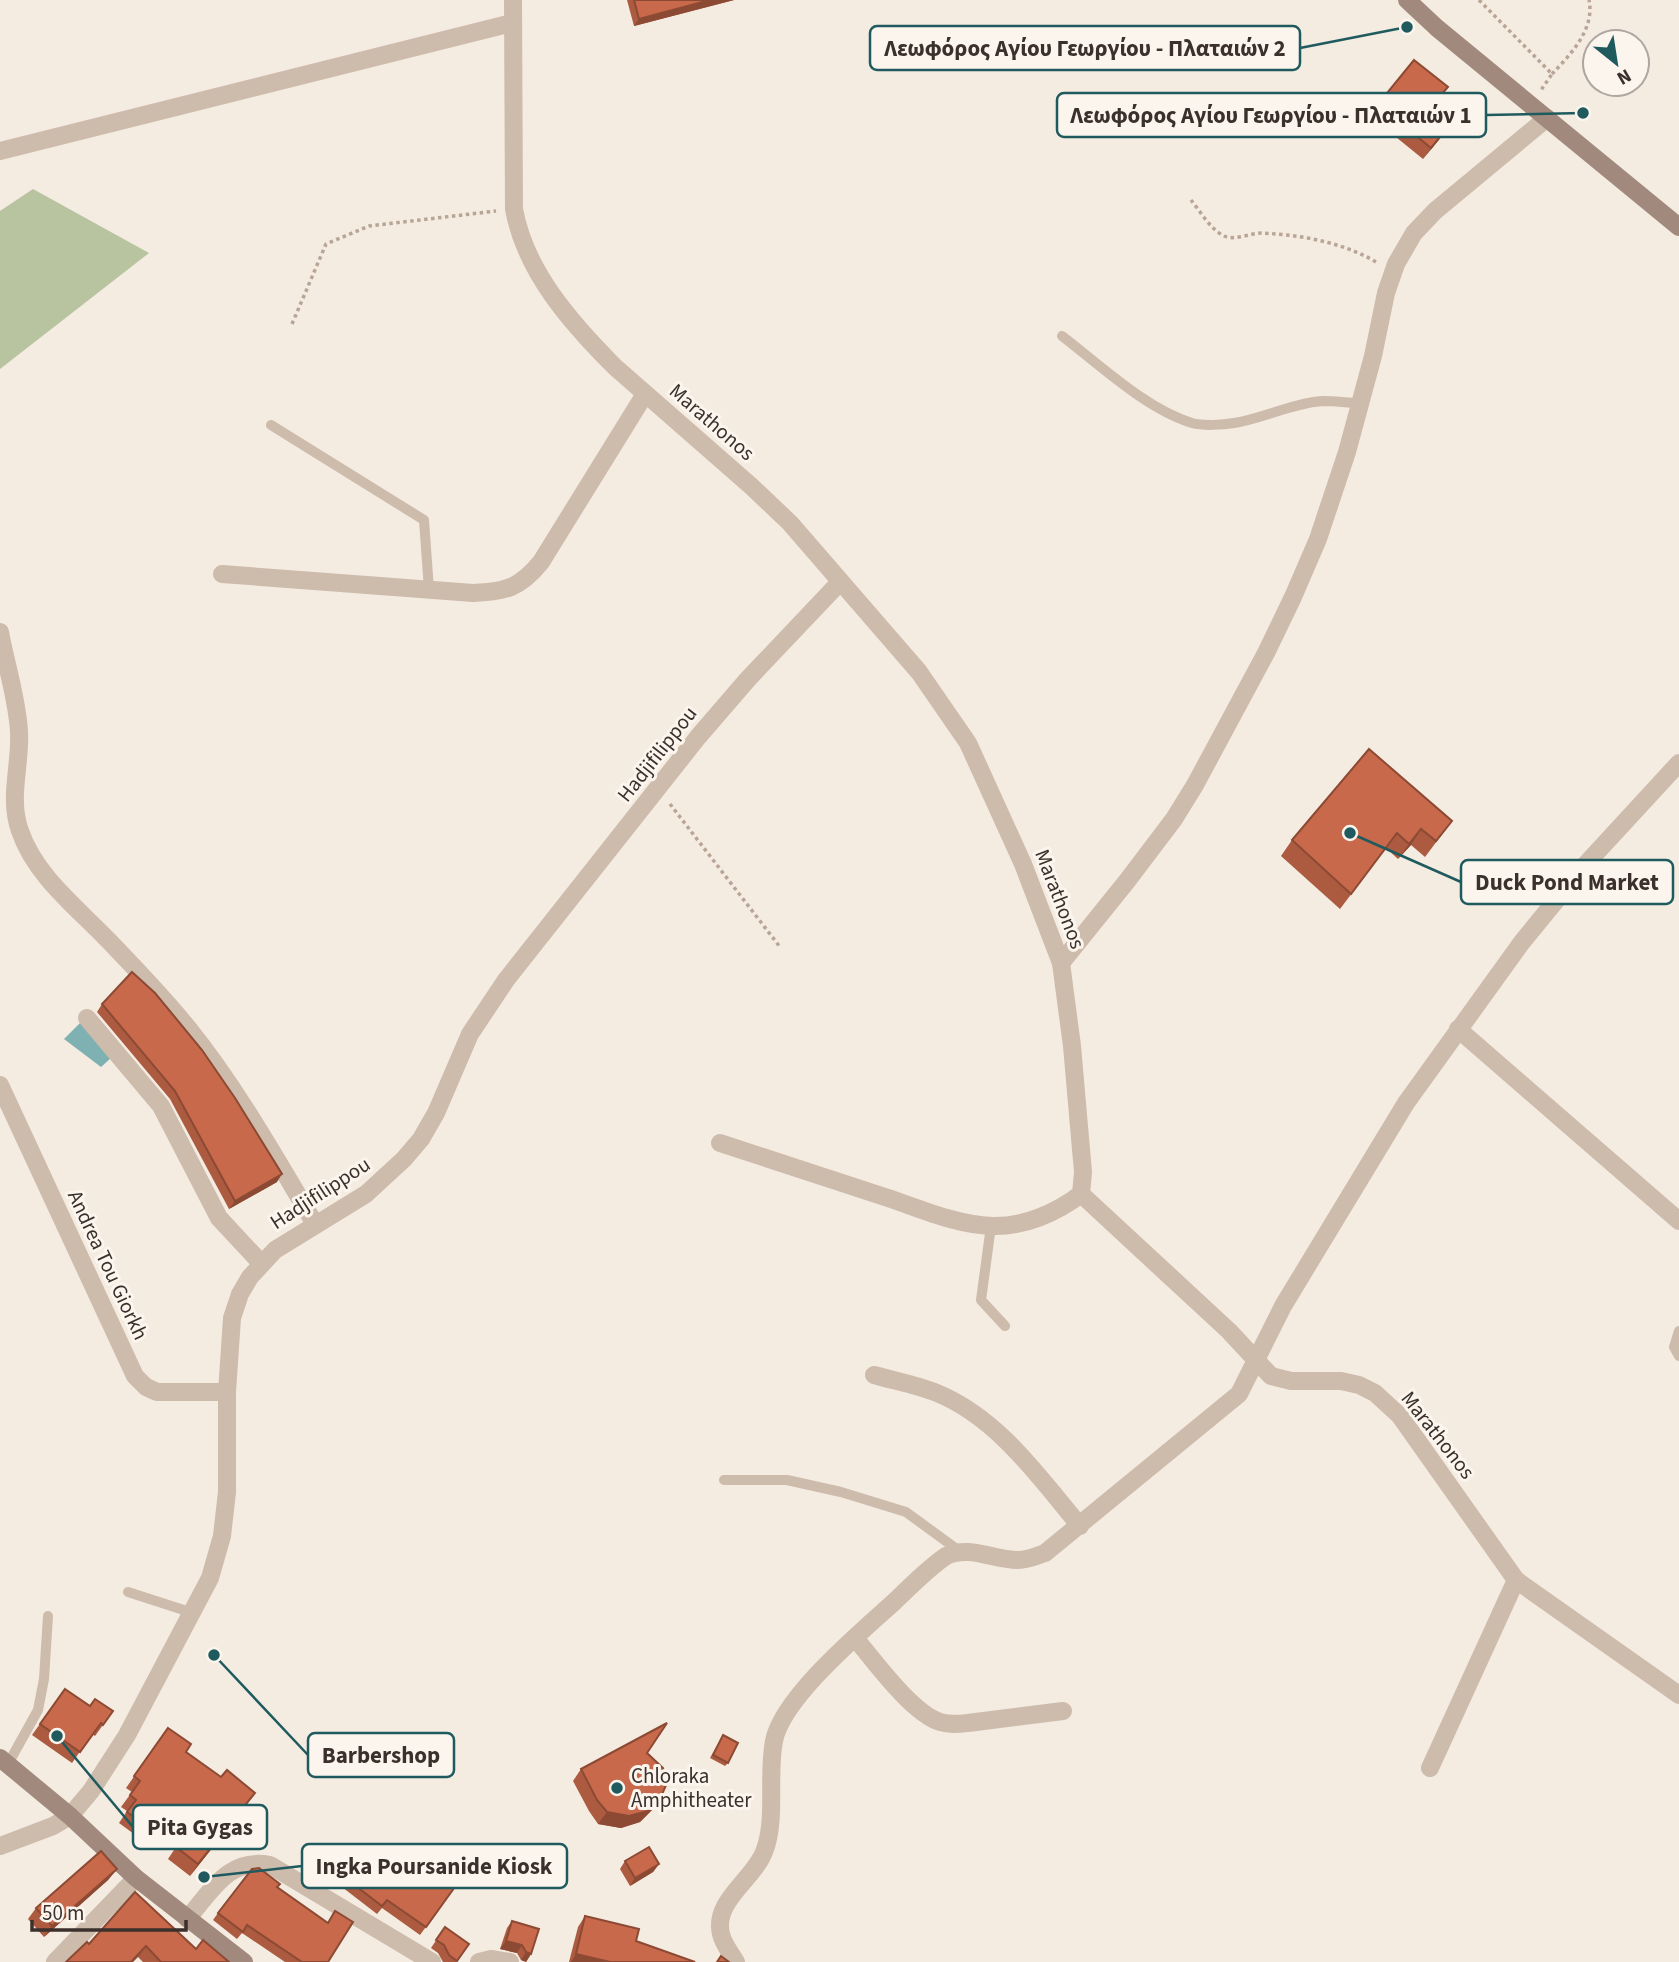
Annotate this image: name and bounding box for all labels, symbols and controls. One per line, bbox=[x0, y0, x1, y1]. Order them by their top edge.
callout: Λεωφόρος Αγίου Γεωργίου - Πλαταιών 2 bbox=[870, 26, 1300, 70]
north arrow bbox=[1581, 28, 1651, 98]
text: Λεωφόρος Αγίου Γεωργίου - Πλαταιών 2 bbox=[883, 32, 1286, 65]
text: N bbox=[1612, 62, 1636, 91]
callout: Λεωφόρος Αγίου Γεωργίου - Πλαταιών 1 bbox=[1057, 93, 1486, 137]
text: Λεωφόρος Αγίου Γεωργίου - Πλαταιών 1 bbox=[1069, 99, 1472, 132]
street label: Marathonos bbox=[663, 376, 761, 468]
street label: Hadjifilippou bbox=[610, 700, 704, 808]
street label: Marathonos bbox=[1027, 845, 1093, 953]
callout: Duck Pond Market bbox=[1461, 860, 1673, 904]
text: Duck Pond Market bbox=[1475, 866, 1659, 899]
street label: Hadjifilippou bbox=[264, 1149, 376, 1237]
street label: Andrea Tou Giorkh bbox=[60, 1185, 156, 1345]
street label: Marathonos bbox=[1394, 1385, 1482, 1486]
callout: Barbershop bbox=[308, 1733, 454, 1777]
text: Barbershop bbox=[322, 1739, 440, 1772]
place label: Chloraka Amphitheater bbox=[631, 1761, 752, 1815]
marker: Chloraka Amphitheater bbox=[609, 1780, 625, 1796]
callout: Pita Gygas bbox=[133, 1805, 267, 1849]
text: Pita Gygas bbox=[147, 1811, 253, 1844]
callout: Ingka Poursanide Kiosk bbox=[302, 1844, 567, 1888]
text: Ingka Poursanide Kiosk bbox=[316, 1850, 553, 1883]
scale bar bbox=[32, 1888, 186, 1932]
text: 50 m bbox=[42, 1898, 84, 1928]

